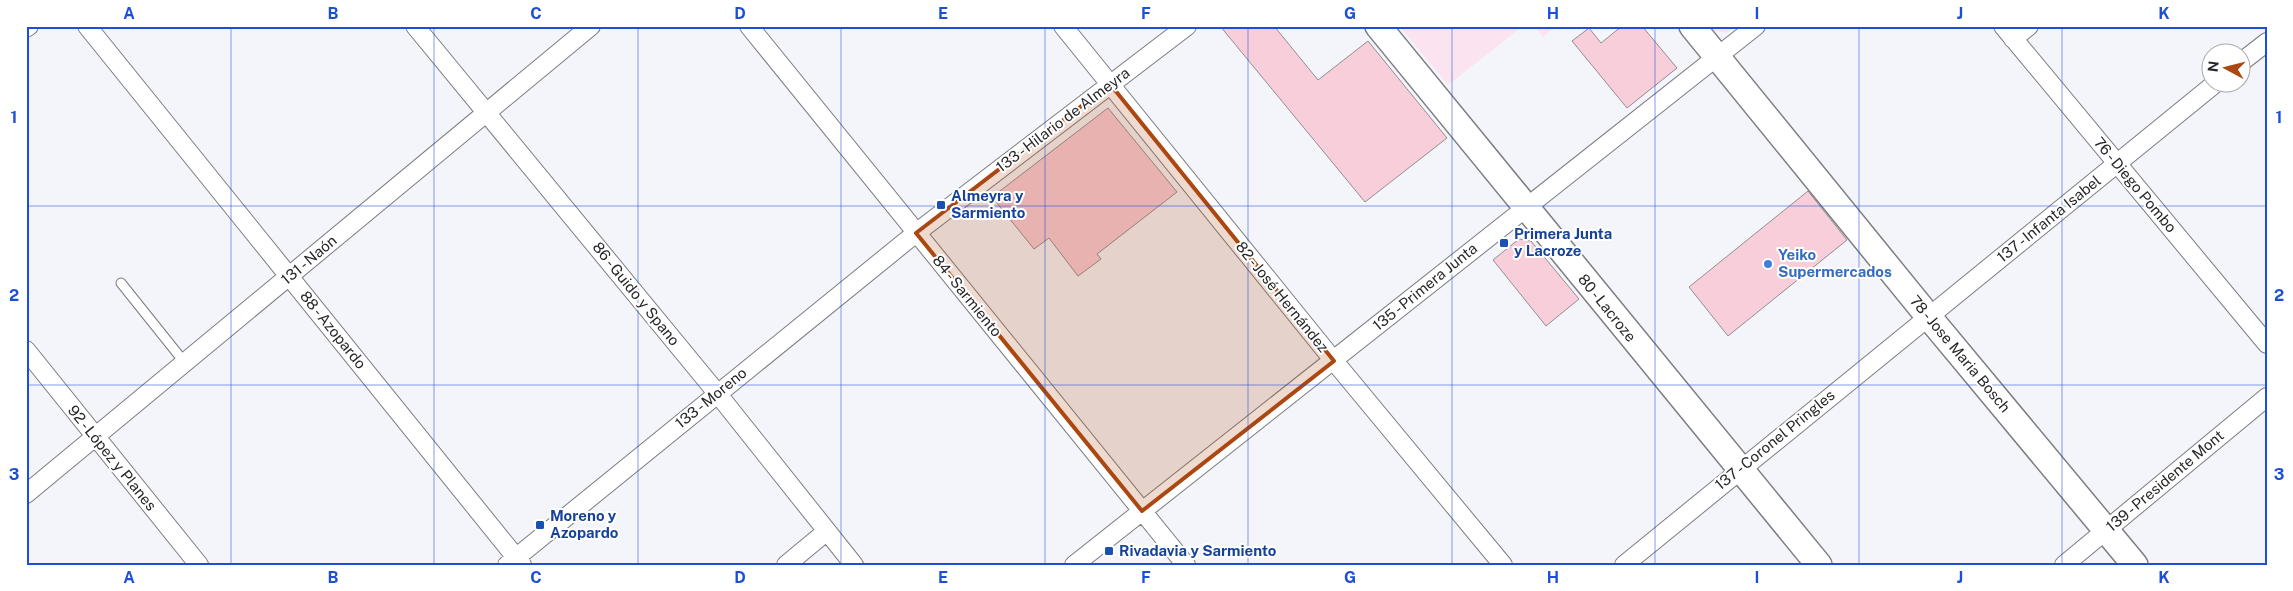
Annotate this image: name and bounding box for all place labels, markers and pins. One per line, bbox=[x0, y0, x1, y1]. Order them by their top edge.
place label: Almeyra y Sarmiento bbox=[951, 187, 1026, 221]
marker: Almeyra y Sarmiento bbox=[935, 199, 947, 211]
place label: Primera Junta y Lacroze bbox=[1514, 225, 1612, 259]
marker: Primera Junta y Lacroze bbox=[1498, 237, 1510, 249]
place label: Yeiko Supermercados bbox=[1778, 246, 1892, 280]
marker: Yeiko Supermercados bbox=[1762, 258, 1774, 270]
place label: Moreno y Azopardo bbox=[550, 507, 619, 541]
marker: Moreno y Azopardo bbox=[534, 519, 546, 531]
place label: Rivadavia y Sarmiento bbox=[1119, 542, 1277, 559]
marker: Rivadavia y Sarmiento bbox=[1103, 545, 1115, 557]

